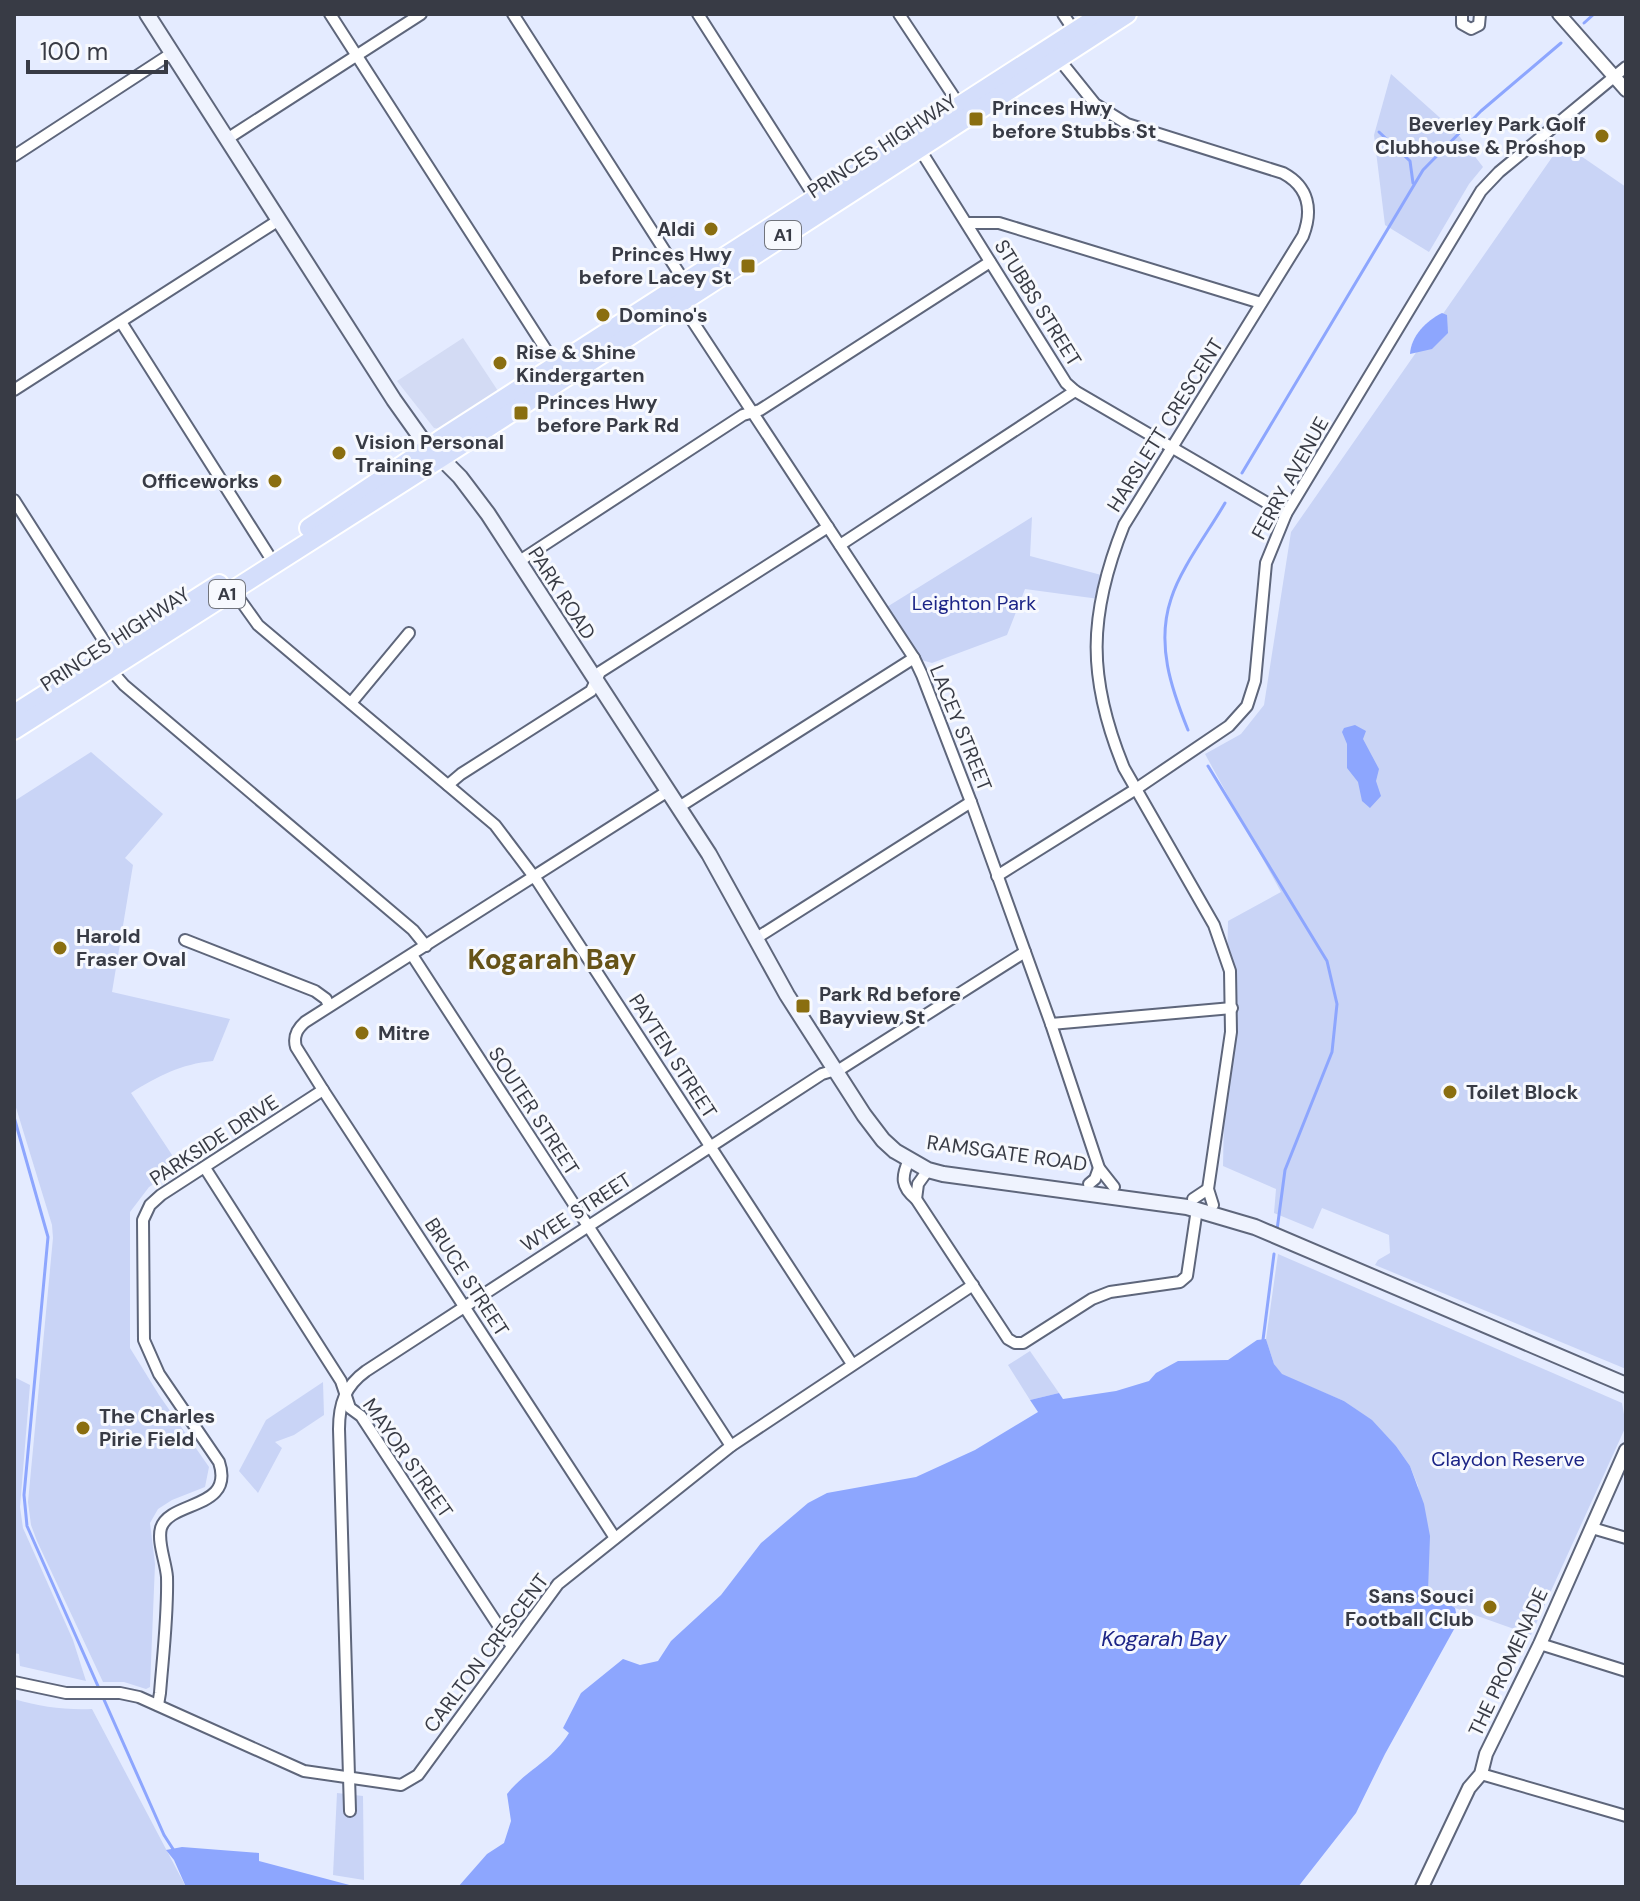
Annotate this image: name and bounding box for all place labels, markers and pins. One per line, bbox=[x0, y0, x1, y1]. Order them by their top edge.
place label: Princes Hwy before Stubbs St bbox=[992, 95, 1156, 144]
marker: Princes Hwy before Stubbs St bbox=[967, 110, 985, 128]
place label: Beverley Park Golf Clubhouse & Proshop bbox=[1375, 111, 1586, 160]
marker: Beverley Park Golf Clubhouse & Proshop bbox=[1593, 127, 1611, 145]
place label: Aldi bbox=[657, 216, 695, 242]
marker: Aldi bbox=[702, 220, 720, 238]
place label: Princes Hwy before Lacey St bbox=[579, 241, 732, 290]
marker: Princes Hwy before Lacey St bbox=[739, 257, 757, 275]
place label: Domino's bbox=[619, 302, 708, 328]
marker: Domino's bbox=[594, 306, 612, 324]
place label: Rise & Shine Kindergarten bbox=[516, 339, 645, 388]
marker: Rise & Shine Kindergarten bbox=[491, 354, 509, 372]
place label: Princes Hwy before Park Rd bbox=[537, 389, 679, 438]
marker: Princes Hwy before Park Rd bbox=[512, 404, 530, 422]
place label: Vision Personal Training bbox=[355, 429, 504, 478]
marker: Vision Personal Training bbox=[330, 444, 348, 462]
place label: Officeworks bbox=[142, 468, 259, 494]
marker: Officeworks bbox=[266, 472, 284, 490]
place label: Harold Fraser Oval bbox=[76, 923, 186, 972]
marker: Harold Fraser Oval bbox=[51, 939, 69, 957]
place label: Park Rd before Bayview St bbox=[819, 981, 961, 1030]
marker: Park Rd before Bayview St bbox=[794, 997, 812, 1015]
place label: Mitre bbox=[378, 1020, 430, 1046]
marker: Mitre bbox=[353, 1024, 371, 1042]
place label: Toilet Block bbox=[1466, 1079, 1579, 1105]
marker: Toilet Block bbox=[1441, 1083, 1459, 1101]
place label: The Charles Pirie Field bbox=[99, 1403, 215, 1452]
marker: The Charles Pirie Field bbox=[74, 1419, 92, 1437]
place label: Sans Souci Football Club bbox=[1345, 1583, 1474, 1632]
marker: Sans Souci Football Club bbox=[1481, 1598, 1499, 1616]

